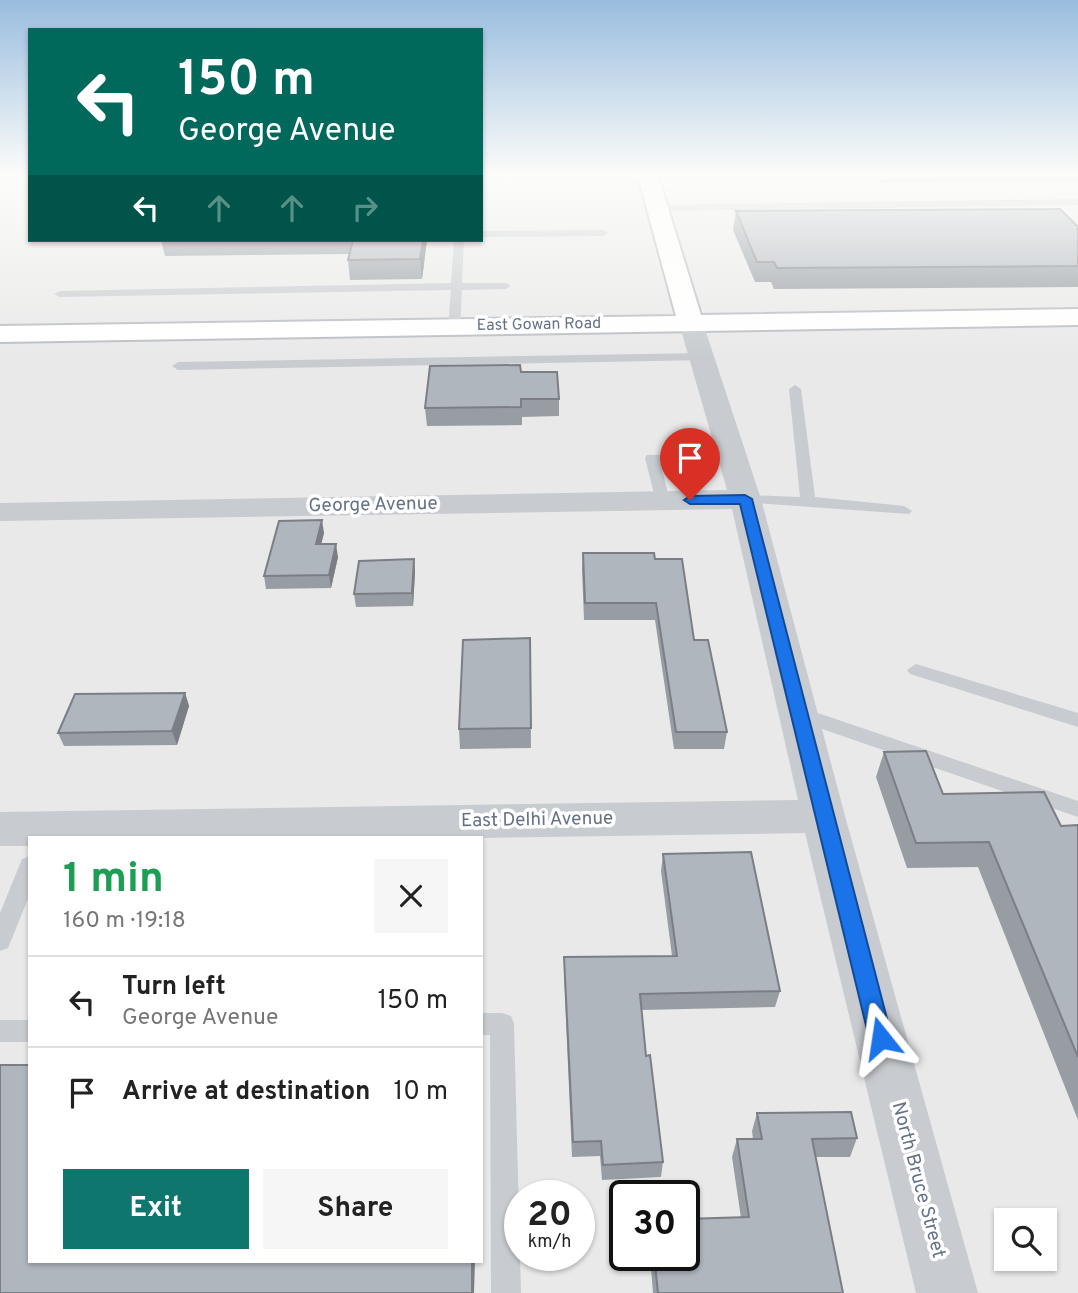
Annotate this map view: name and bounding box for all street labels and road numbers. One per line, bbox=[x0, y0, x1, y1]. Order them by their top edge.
street label: East Gowan Road bbox=[477, 314, 601, 336]
street label: George Avenue bbox=[308, 492, 438, 518]
street label: East Delhi Avenue bbox=[461, 807, 613, 833]
street label: North Bruce Street bbox=[886, 1099, 950, 1261]

